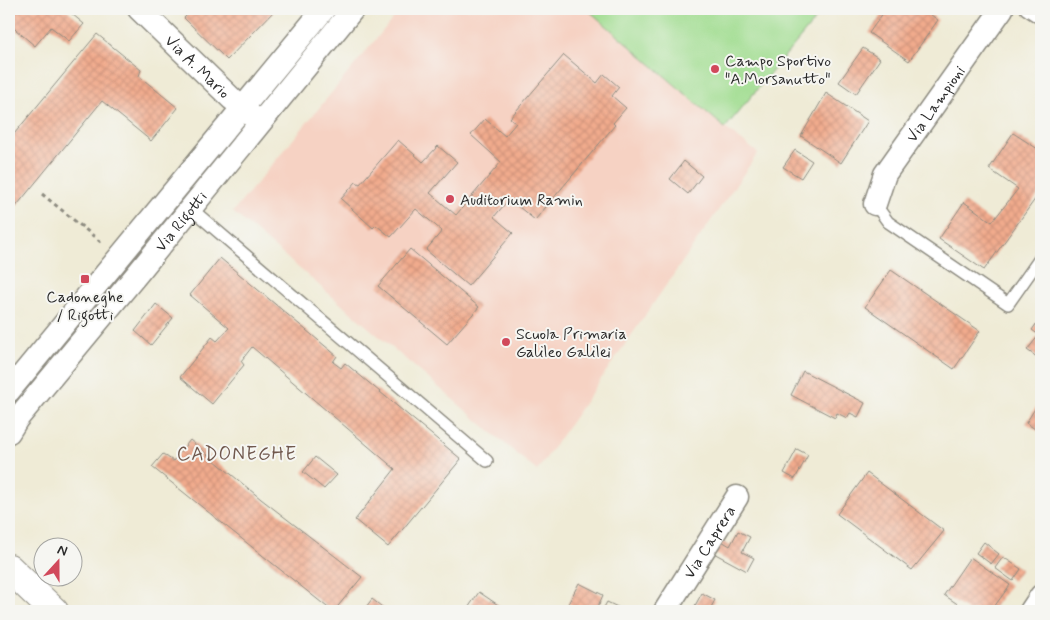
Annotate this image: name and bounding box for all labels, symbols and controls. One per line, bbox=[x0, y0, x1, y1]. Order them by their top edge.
street label: Via A. Mario bbox=[160, 31, 234, 104]
place label: Campo Sportivo "A.Morsanutto" bbox=[725, 51, 831, 90]
street label: Via Lampioni bbox=[902, 62, 971, 147]
marker: Campo Sportivo "A.Morsanutto" bbox=[709, 63, 721, 75]
street label: Via Rigotti bbox=[151, 187, 213, 257]
place label: Auditorium Ramin bbox=[460, 190, 583, 211]
marker: Auditorium Ramin bbox=[444, 193, 456, 205]
marker: Cadoneghe / Rigotti bbox=[79, 273, 91, 285]
place label: Cadoneghe / Rigotti bbox=[46, 287, 124, 327]
place label: Scuola Primaria Galileo Galilei bbox=[516, 324, 627, 363]
marker: Scuola Primaria Galileo Galilei bbox=[500, 336, 512, 348]
district label: CADONEGHE bbox=[177, 442, 297, 467]
street label: Via Caprera bbox=[679, 502, 741, 583]
north arrow bbox=[32, 538, 82, 588]
text: N bbox=[55, 541, 70, 561]

